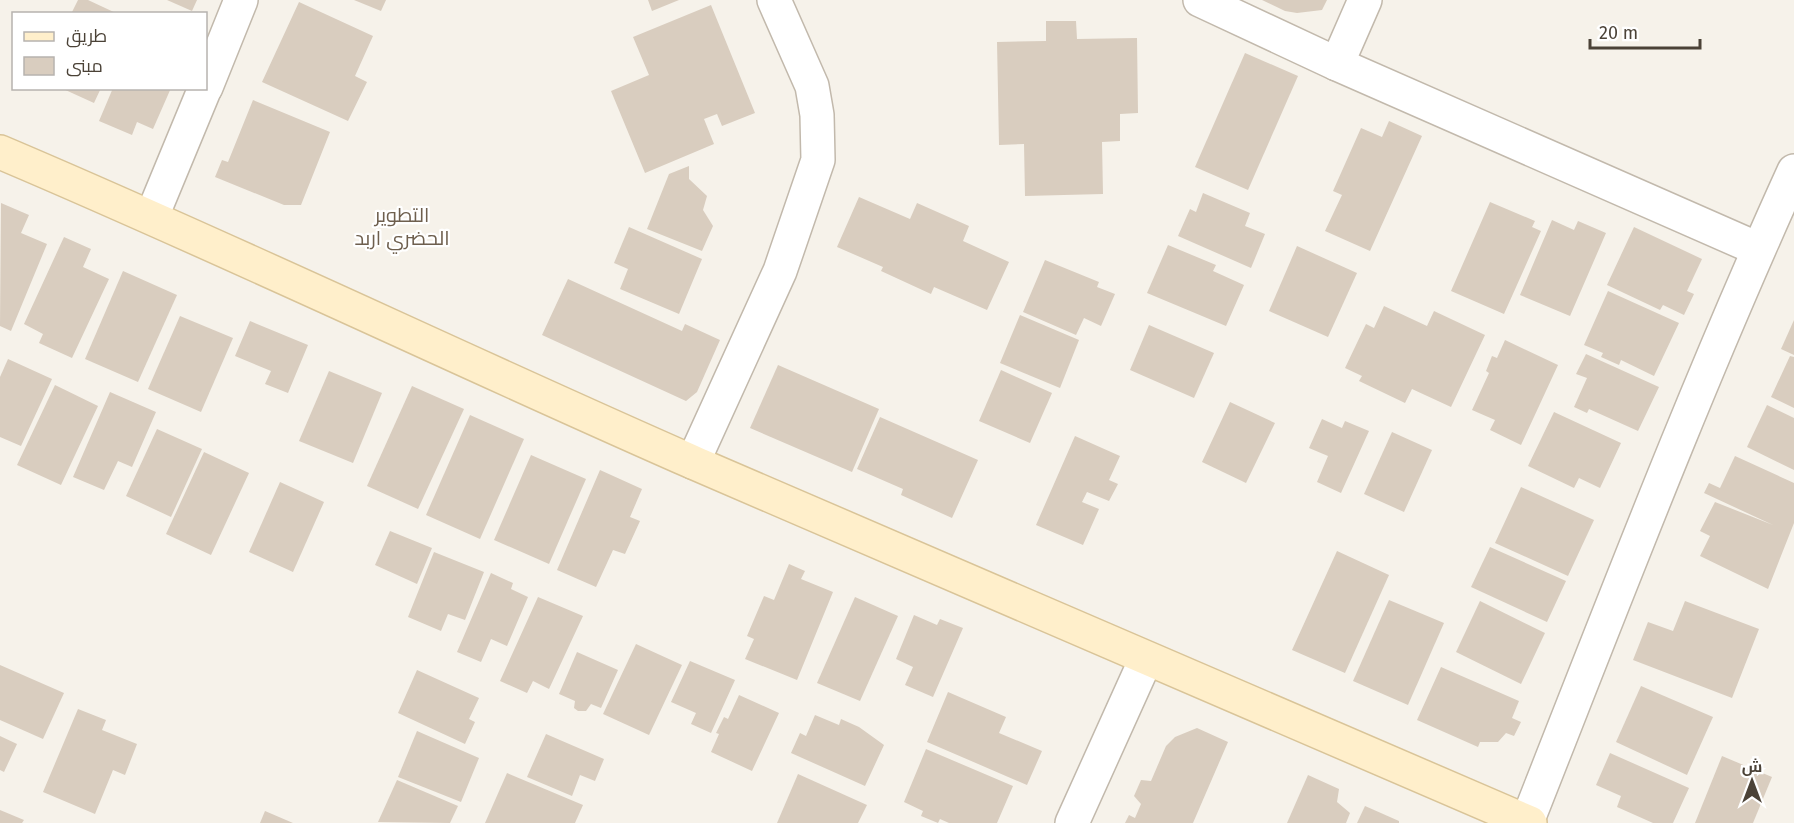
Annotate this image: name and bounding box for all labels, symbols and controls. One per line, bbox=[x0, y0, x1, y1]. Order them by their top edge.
legend bbox=[12, 12, 207, 90]
scale bar bbox=[1590, 12, 1700, 50]
text: 20 m bbox=[1599, 22, 1638, 44]
text: طريق bbox=[66, 25, 107, 48]
text: مبنى bbox=[66, 55, 103, 77]
district label: التطوير الحضري اربد bbox=[354, 203, 450, 254]
north arrow bbox=[1722, 751, 1782, 811]
text: ش bbox=[1742, 757, 1762, 776]

